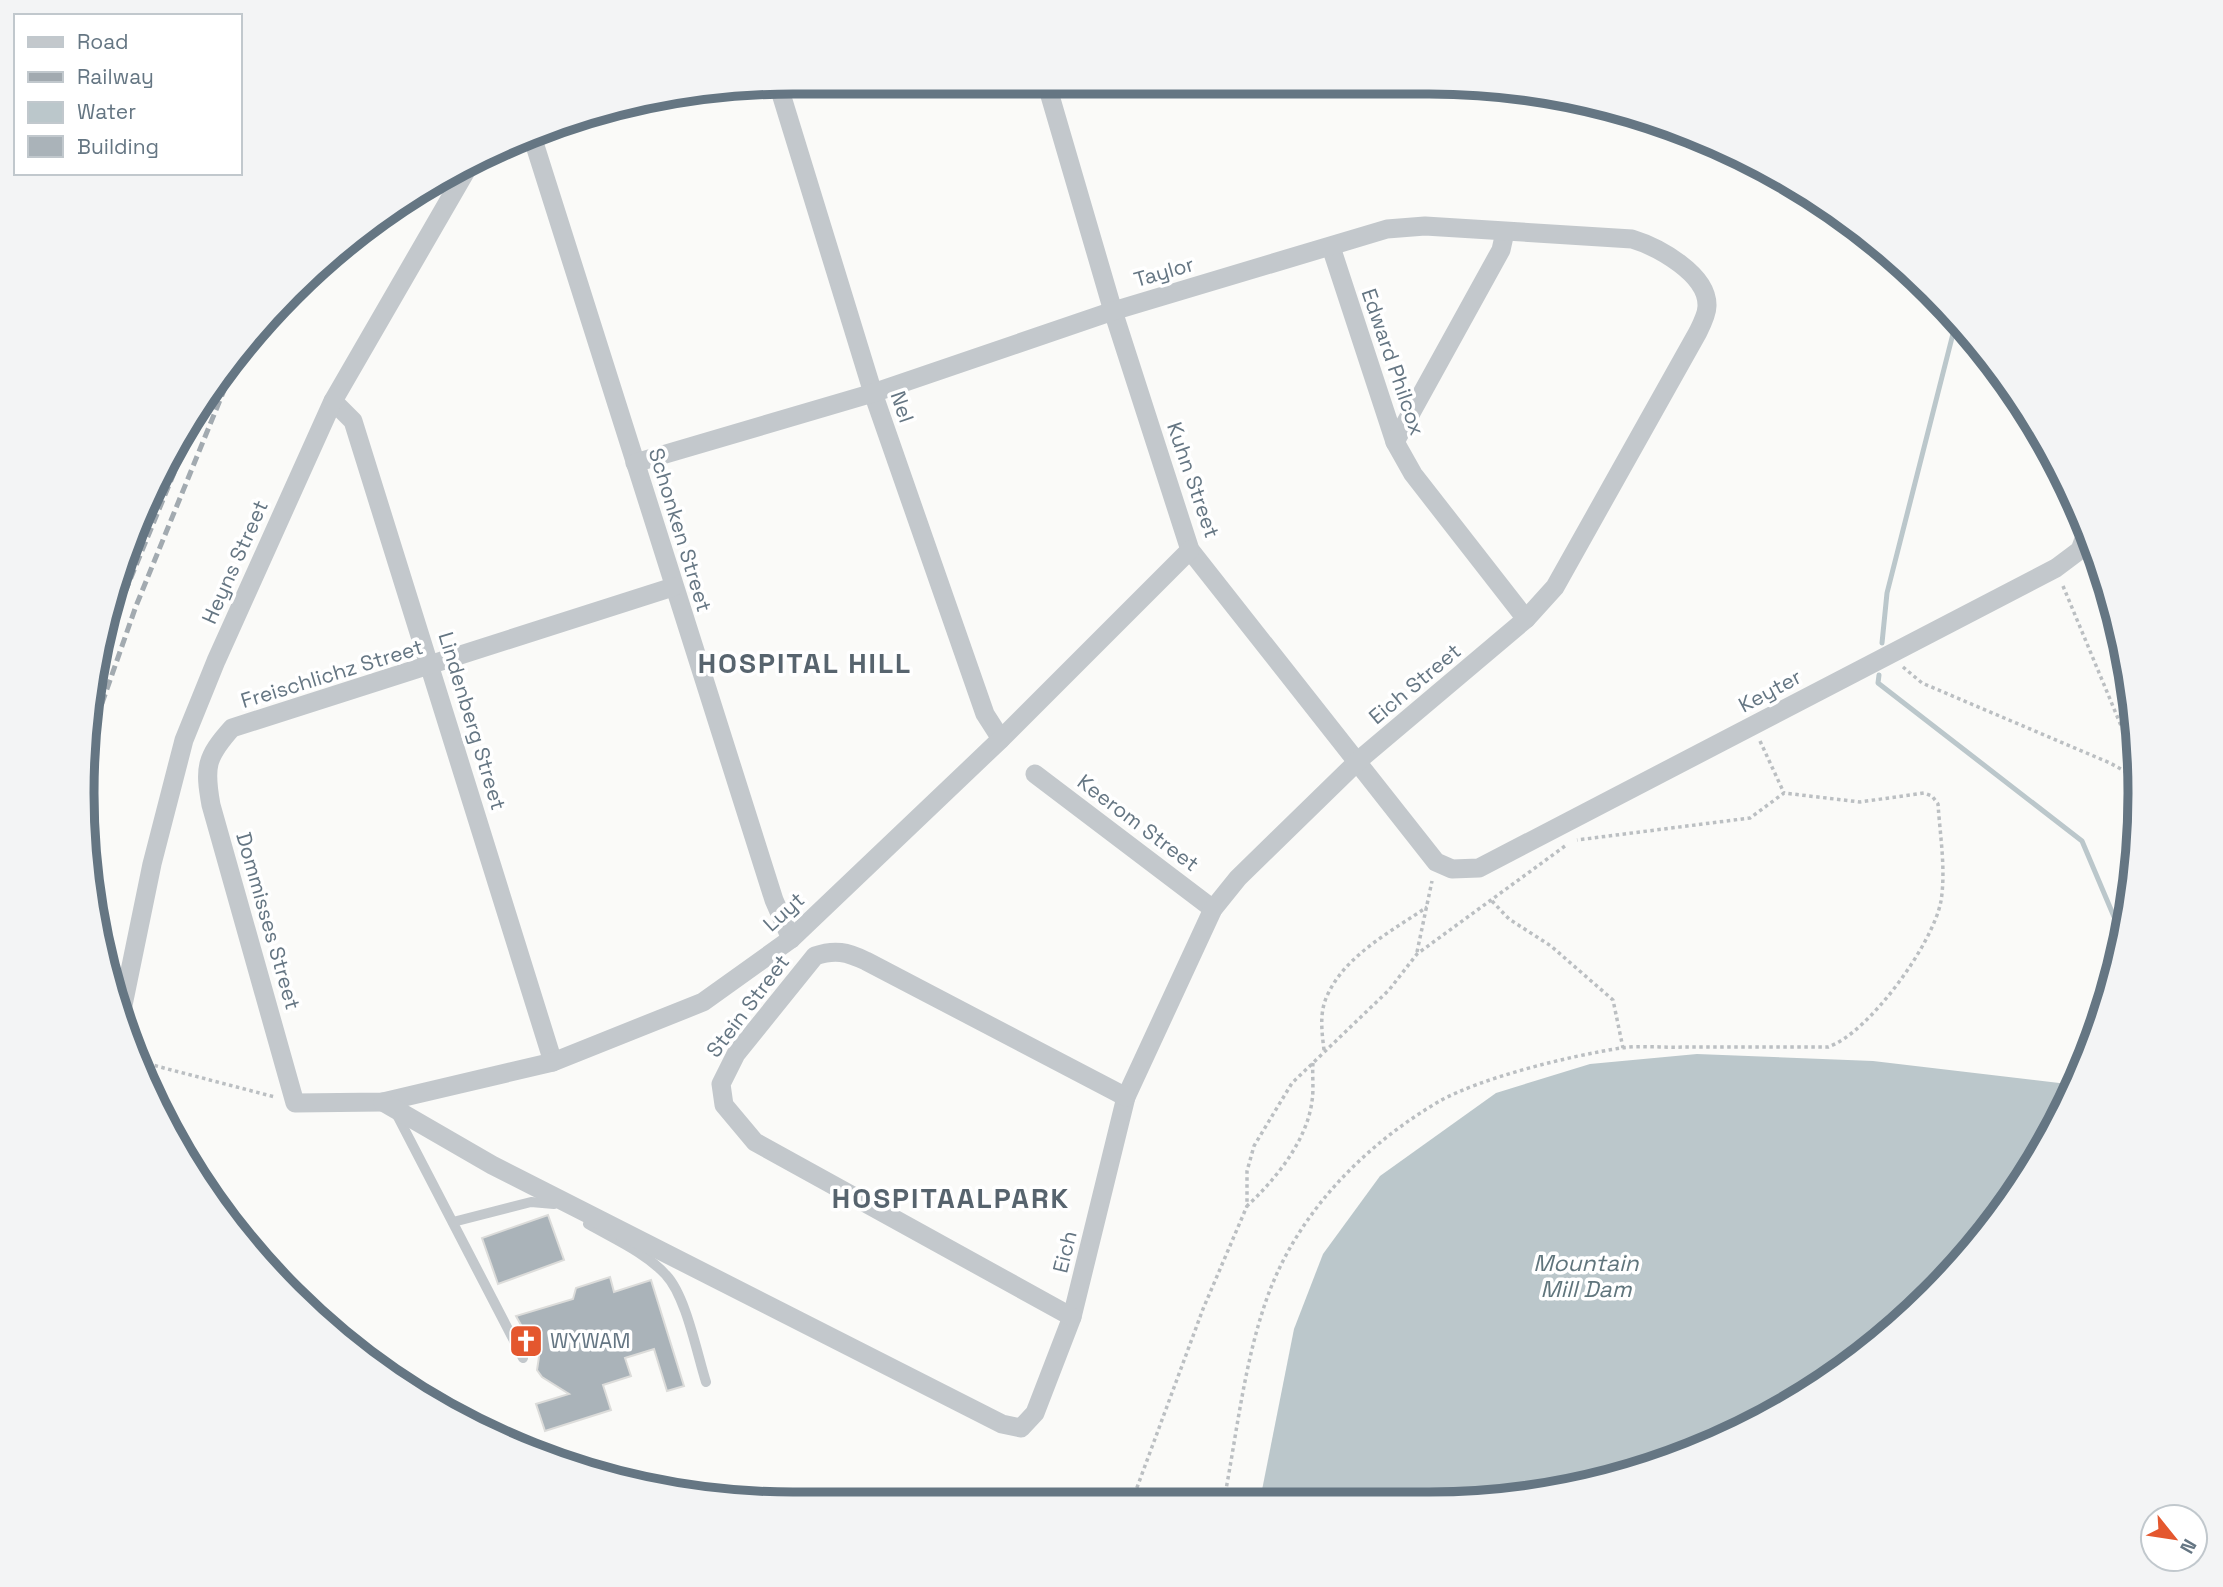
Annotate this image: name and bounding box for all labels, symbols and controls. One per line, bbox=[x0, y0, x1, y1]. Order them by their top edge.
legend bbox=[14, 14, 242, 175]
text: Road bbox=[77, 28, 129, 55]
text: Railway bbox=[77, 63, 154, 90]
text: Water bbox=[77, 98, 136, 125]
text: Building bbox=[77, 133, 159, 160]
street label: Taylor bbox=[1131, 250, 1197, 293]
street label: Edward Philcox bbox=[1356, 285, 1431, 439]
street label: Nel bbox=[885, 388, 920, 426]
street label: Kuhn Street bbox=[1161, 418, 1226, 541]
street label: Schonken Street bbox=[643, 445, 718, 615]
street label: Heyns Street bbox=[195, 496, 274, 628]
street label: Lindenberg Street bbox=[433, 629, 512, 813]
street label: Freischlichz Street bbox=[237, 633, 426, 714]
street label: Eich Street bbox=[1363, 637, 1466, 730]
district label: HOSPITAL HILL bbox=[698, 645, 912, 681]
street label: Keyter bbox=[1734, 663, 1806, 718]
street label: Keerom Street bbox=[1072, 768, 1204, 877]
street label: Dommisses Street bbox=[230, 829, 307, 1013]
street label: Luyt bbox=[757, 886, 810, 937]
street label: Stein Street bbox=[700, 949, 795, 1063]
district label: HOSPITAALPARK bbox=[832, 1180, 1070, 1216]
street label: Eich bbox=[1046, 1228, 1083, 1276]
water label: Mountain Mill Dam bbox=[1533, 1248, 1640, 1304]
church icon: WYWAM bbox=[507, 1322, 545, 1360]
place label: WYWAM bbox=[550, 1327, 630, 1354]
north arrow bbox=[2139, 1503, 2209, 1573]
text: N bbox=[2174, 1534, 2202, 1558]

